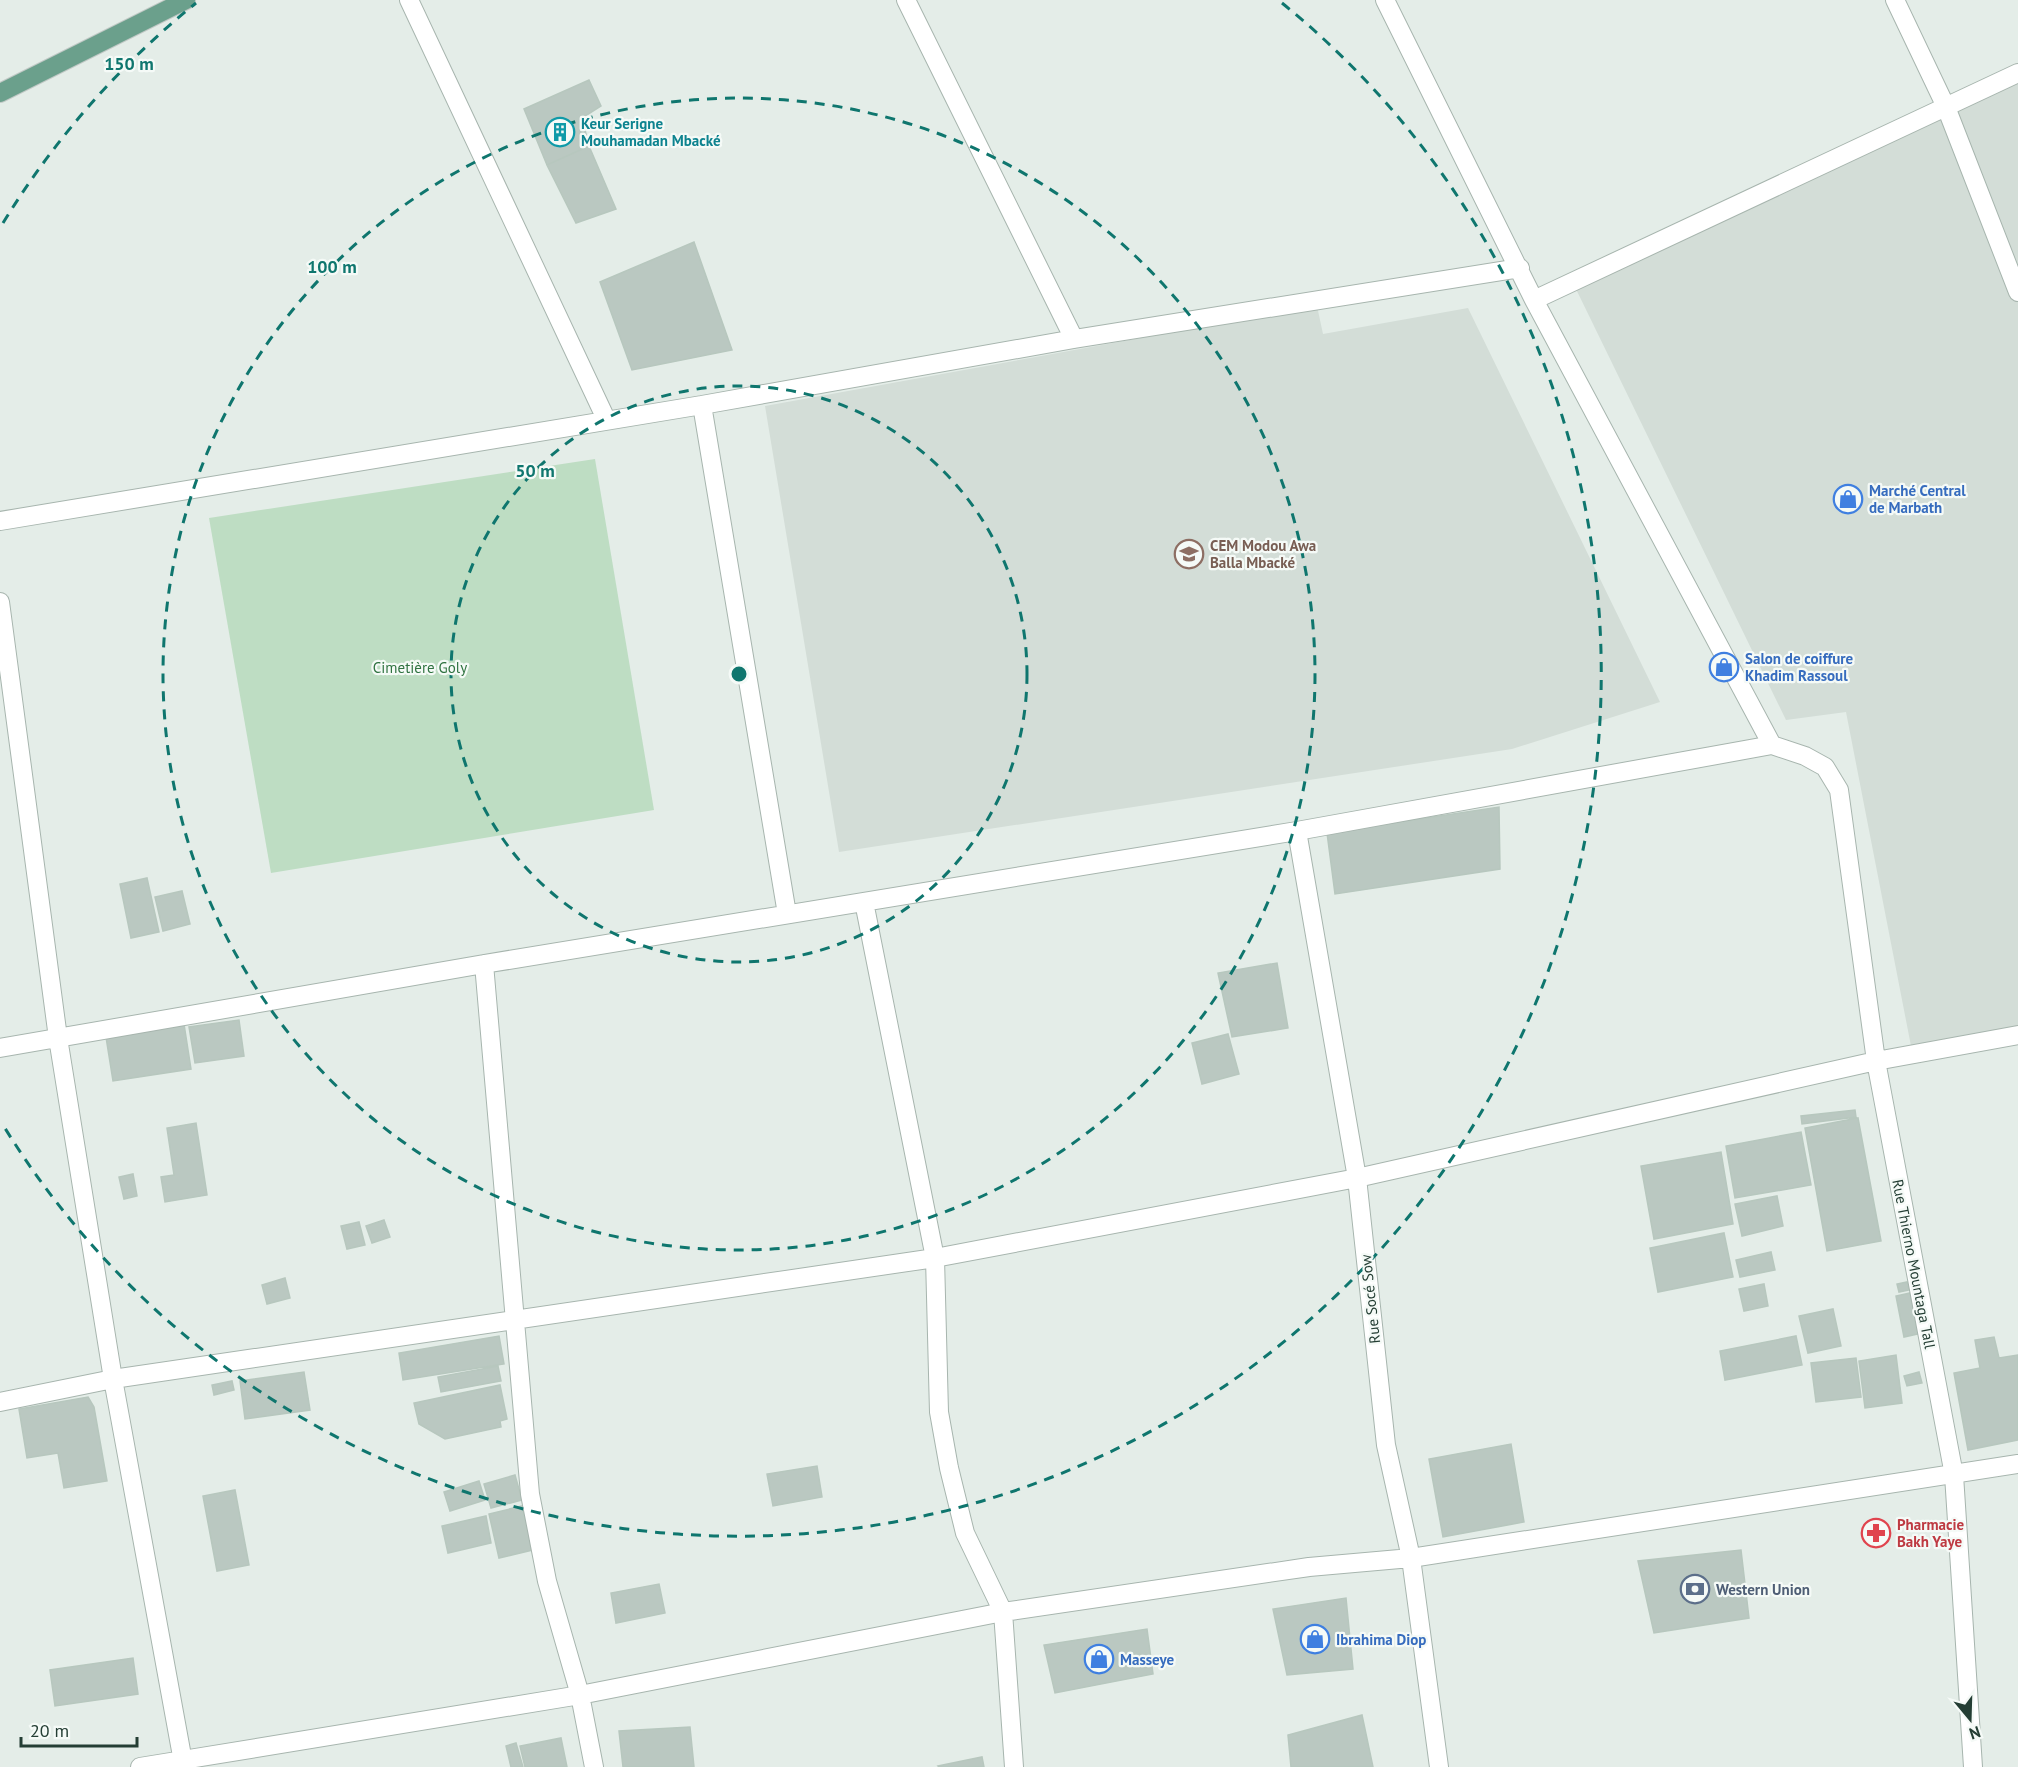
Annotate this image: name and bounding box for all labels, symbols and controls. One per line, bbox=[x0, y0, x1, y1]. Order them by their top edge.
text: 150 m bbox=[104, 52, 154, 75]
place label: Keur Serigne Mouhamadan Mbacké bbox=[581, 114, 721, 150]
building icon: Keur Serigne Mouhamadan Mbacké bbox=[544, 116, 576, 148]
text: 100 m bbox=[307, 255, 357, 278]
text: 50 m bbox=[515, 459, 555, 482]
place label: Marché Central de Marbath bbox=[1869, 481, 1966, 517]
shop icon: Marché Central de Marbath bbox=[1832, 483, 1864, 515]
place label: CEM Modou Awa Balla Mbacké bbox=[1210, 536, 1316, 572]
school or university icon: CEM Modou Awa Balla Mbacké bbox=[1173, 538, 1205, 570]
place label: Salon de coiffure Khadim Rassoul bbox=[1745, 649, 1854, 685]
shop icon: Salon de coiffure Khadim Rassoul bbox=[1708, 651, 1740, 683]
park label: Cimetière Goly bbox=[373, 658, 467, 677]
centre of rings bbox=[729, 664, 749, 684]
street label: Rue Thierno Mountaga Tall bbox=[1888, 1178, 1940, 1351]
street label: Rue Socé Sow bbox=[1356, 1254, 1384, 1344]
place label: Pharmacie Bakh Yaye bbox=[1897, 1515, 1965, 1551]
pharmacy icon: Pharmacie Bakh Yaye bbox=[1860, 1517, 1892, 1549]
bank icon: Western Union bbox=[1679, 1573, 1711, 1605]
place label: Western Union bbox=[1716, 1580, 1810, 1599]
shop icon: Ibrahima Diop bbox=[1299, 1623, 1331, 1655]
place label: Ibrahima Diop bbox=[1336, 1630, 1426, 1649]
shop icon: Masseye bbox=[1083, 1643, 1115, 1675]
place label: Masseye bbox=[1120, 1650, 1175, 1669]
north arrow bbox=[1940, 1689, 2000, 1749]
scale bar bbox=[21, 1710, 136, 1748]
text: 20 m bbox=[30, 1719, 69, 1742]
text: N bbox=[1967, 1722, 1983, 1744]

